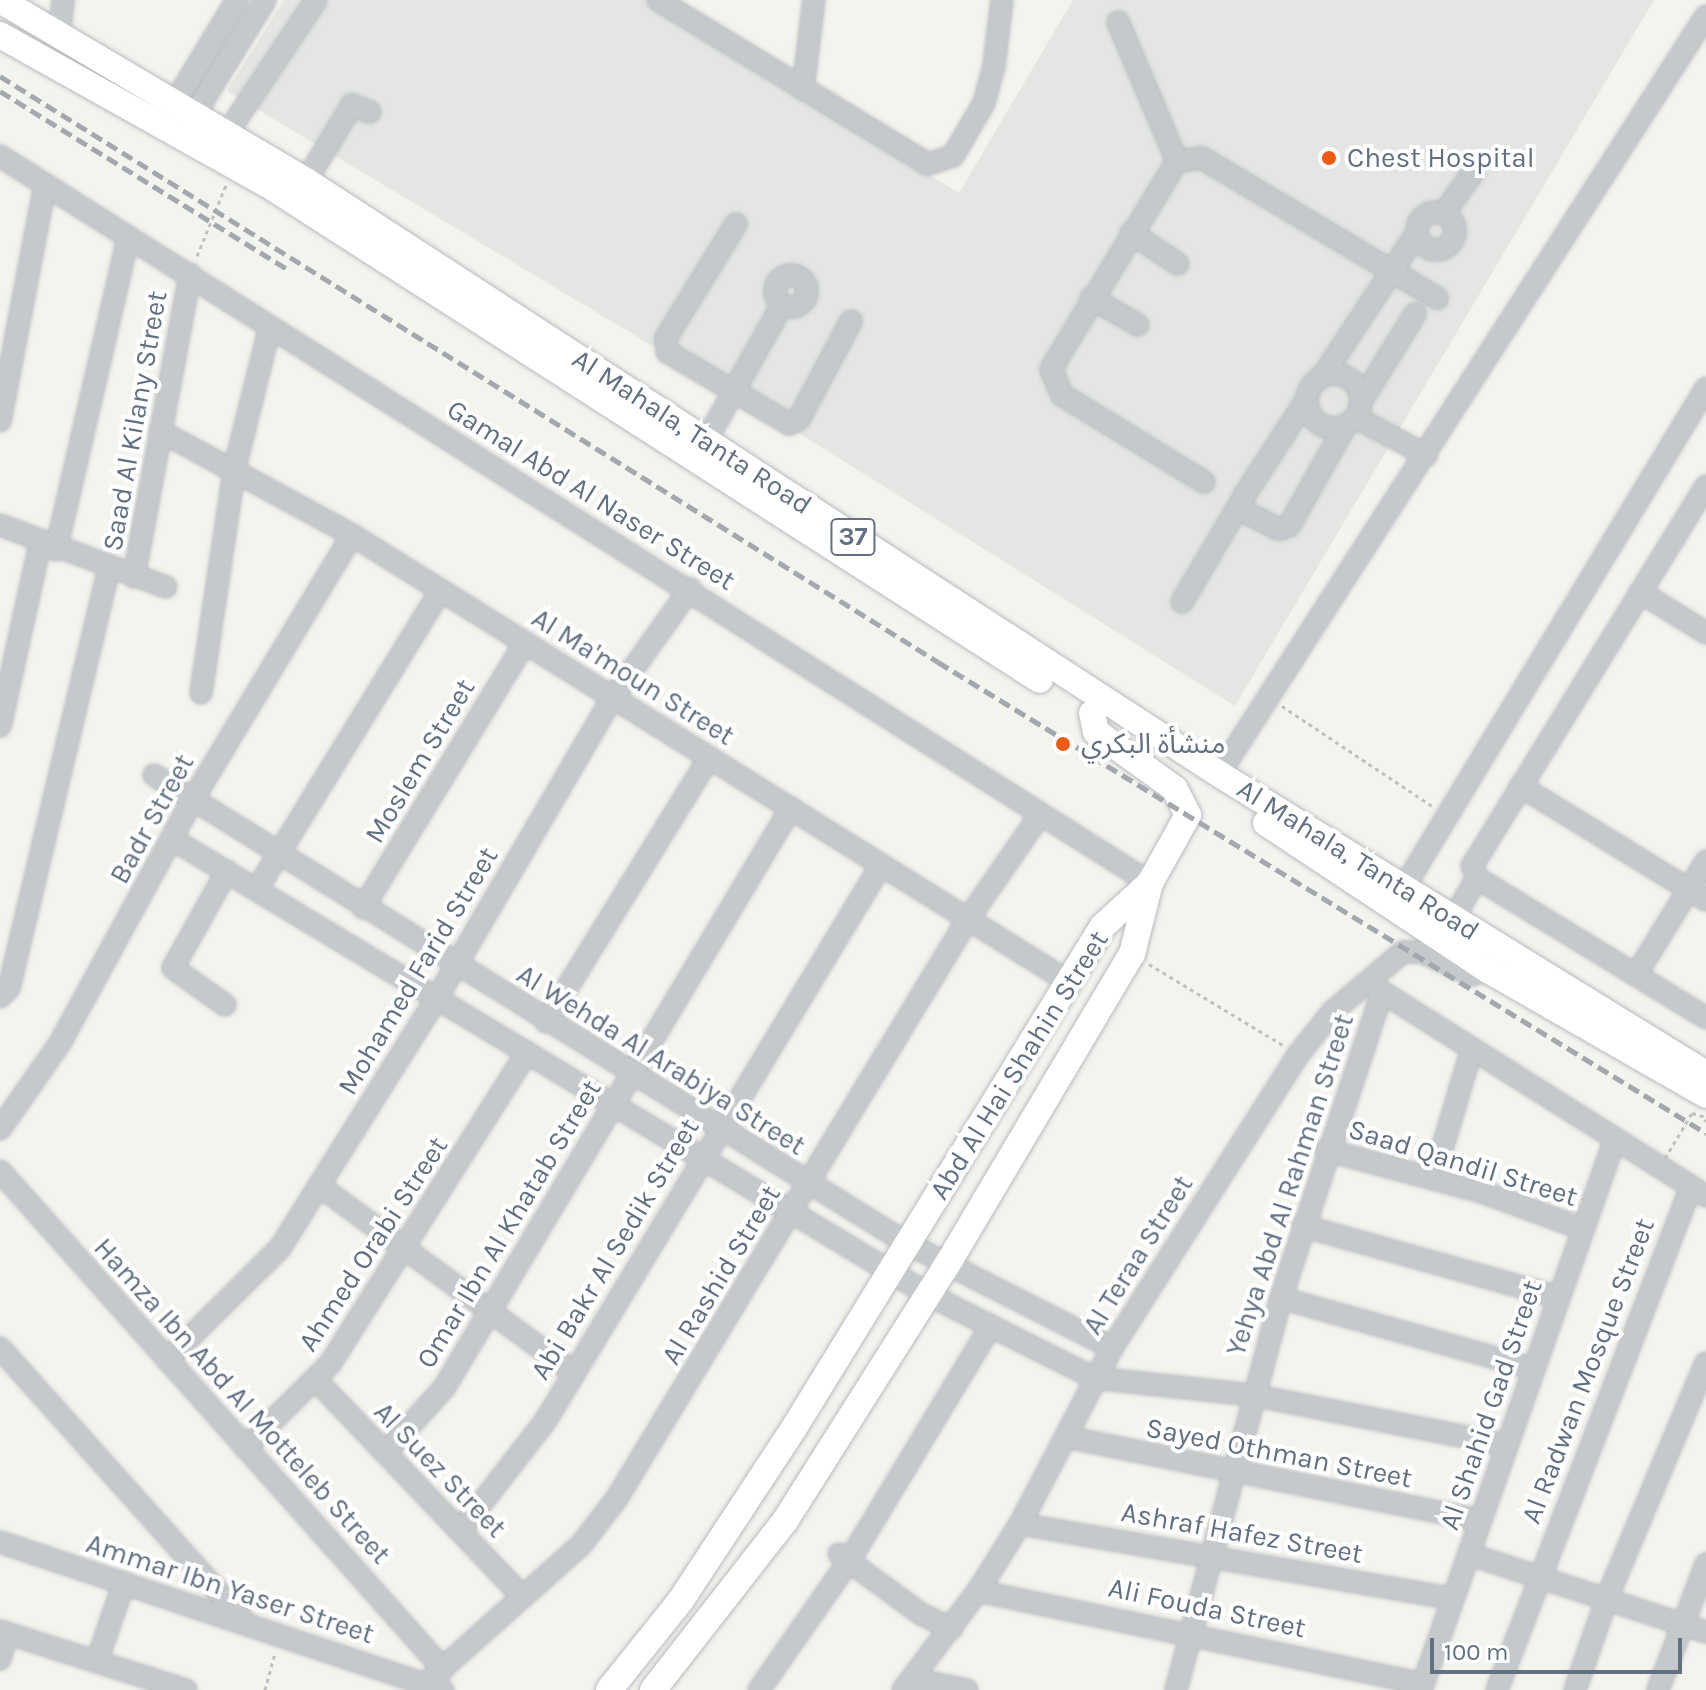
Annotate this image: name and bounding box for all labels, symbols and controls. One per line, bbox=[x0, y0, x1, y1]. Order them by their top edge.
place label: Chest Hospital bbox=[1347, 141, 1535, 175]
marker: Chest Hospital bbox=[1318, 147, 1340, 169]
street label: Saad Al Kilany Street bbox=[96, 288, 174, 554]
street label: Al Mahala, Tanta Road bbox=[566, 342, 818, 522]
street label: Gamal Abd Al Naser Street bbox=[441, 392, 741, 598]
road number: 37 bbox=[829, 515, 877, 559]
street label: Al Ma'moun Street bbox=[526, 601, 740, 753]
street label: Moslem Street bbox=[358, 673, 482, 849]
place label: منشأة البكري bbox=[1081, 727, 1225, 761]
marker: منشأة البكري bbox=[1052, 733, 1074, 755]
street label: Badr Street bbox=[103, 748, 201, 890]
street label: Al Mahala, Tanta Road bbox=[1231, 772, 1485, 948]
street label: Mohamed Farid Street bbox=[331, 841, 505, 1101]
street label: Abd Al Hai Shahin Street bbox=[922, 924, 1116, 1206]
street label: Al Wehda Al Arabiya Street bbox=[511, 957, 811, 1163]
street label: Yehya Abd Al Rahman Street bbox=[1219, 1010, 1361, 1360]
street label: Omar Ibn Al Khatab Street bbox=[410, 1074, 608, 1374]
street label: Abi Bakr Al Sedik Street bbox=[524, 1112, 706, 1386]
street label: Saad Qandil Street bbox=[1344, 1112, 1582, 1214]
street label: Ahmed Orabi Street bbox=[291, 1130, 455, 1358]
street label: Al Teraa Street bbox=[1076, 1169, 1200, 1341]
street label: Al Rashid Street bbox=[654, 1179, 788, 1371]
street label: Al Radwan Mosque Street bbox=[1514, 1214, 1662, 1528]
street label: Hamza Ibn Abd Al Motteleb Street bbox=[87, 1231, 397, 1571]
street label: Al Shahid Gad Street bbox=[1432, 1276, 1550, 1534]
street label: Al Suez Street bbox=[367, 1395, 513, 1545]
street label: Sayed Othman Street bbox=[1143, 1411, 1415, 1495]
street label: Ashraf Hafez Street bbox=[1119, 1495, 1365, 1571]
street label: Ammar Ibn Yaser Street bbox=[82, 1527, 378, 1651]
street label: Ali Fouda Street bbox=[1105, 1571, 1309, 1645]
scale bar bbox=[1434, 1622, 1686, 1672]
text: 100 m bbox=[1444, 1638, 1509, 1666]

